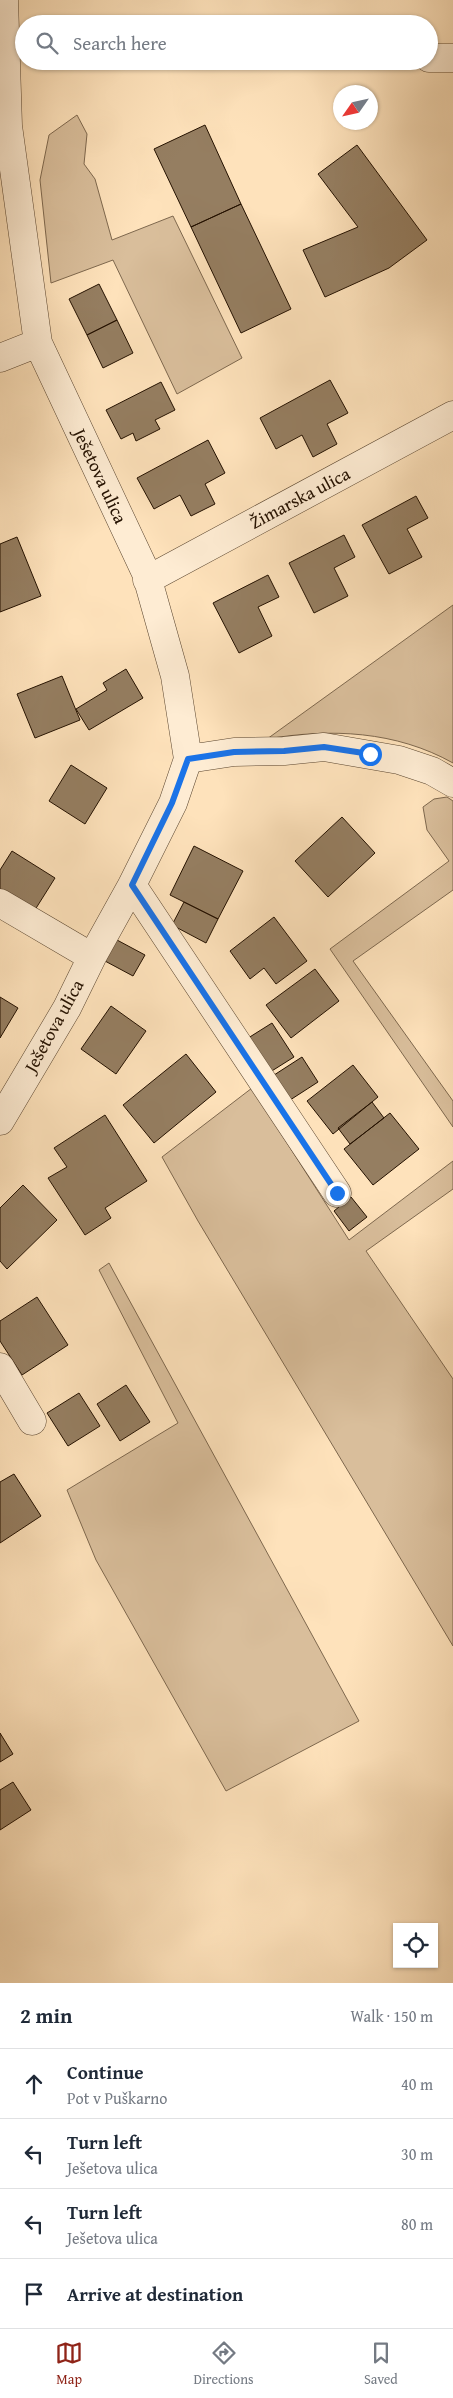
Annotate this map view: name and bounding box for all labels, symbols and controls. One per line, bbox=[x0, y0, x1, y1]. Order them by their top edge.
search box bbox=[15, 15, 438, 70]
icon: search bbox=[33, 29, 61, 57]
text: Search here bbox=[73, 29, 167, 57]
north arrow bbox=[333, 85, 378, 130]
street label: Ješetova ulica bbox=[66, 422, 135, 528]
street label: Žimarska ulica bbox=[245, 460, 355, 535]
route start bbox=[359, 743, 382, 766]
street label: Ješetova ulica bbox=[16, 974, 90, 1079]
route end bbox=[326, 1182, 349, 1205]
map controls bbox=[393, 1923, 438, 1968]
button: locate bbox=[393, 1923, 438, 1968]
text: 2 min bbox=[20, 2000, 72, 2031]
text: Walk · 150 m bbox=[350, 2004, 433, 2028]
text: Continue bbox=[67, 2058, 144, 2086]
icon: ahead bbox=[20, 2070, 48, 2098]
text: 40 m bbox=[401, 2072, 433, 2096]
text: Pot v Puškarno bbox=[67, 2086, 167, 2110]
text: Turn left bbox=[67, 2128, 142, 2156]
icon: left bbox=[20, 2140, 48, 2168]
text: 30 m bbox=[401, 2142, 433, 2166]
text: Ješetova ulica bbox=[67, 2156, 158, 2180]
text: Turn left bbox=[67, 2198, 142, 2226]
icon: left bbox=[20, 2210, 48, 2238]
text: 80 m bbox=[401, 2212, 433, 2236]
text: Ješetova ulica bbox=[67, 2226, 158, 2250]
icon: arrive bbox=[20, 2280, 48, 2308]
text: Arrive at destination bbox=[67, 2280, 243, 2308]
tab: Map bbox=[55, 2339, 83, 2389]
tab: Directions bbox=[193, 2339, 254, 2389]
tab: Saved bbox=[364, 2339, 398, 2389]

